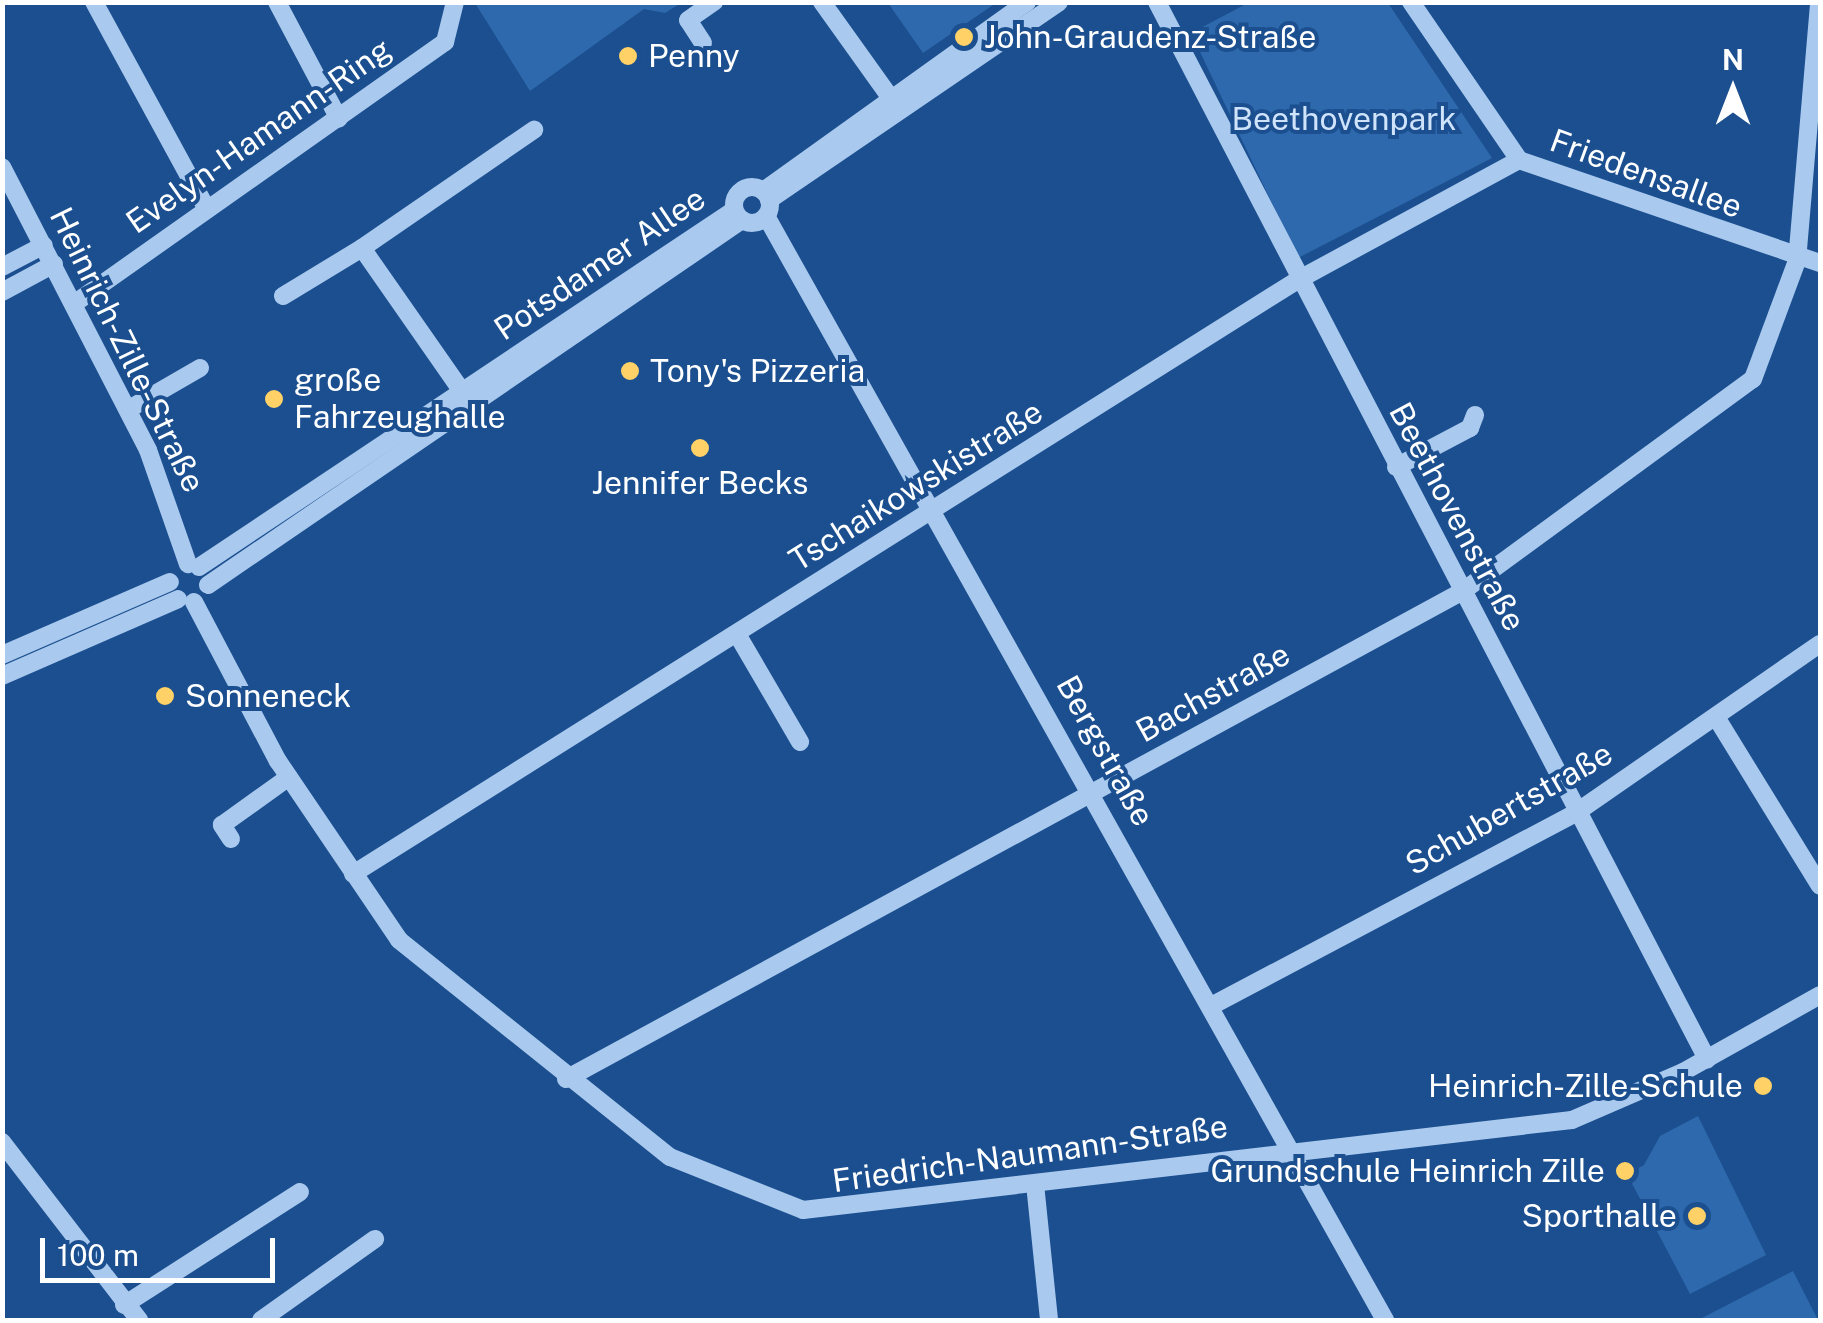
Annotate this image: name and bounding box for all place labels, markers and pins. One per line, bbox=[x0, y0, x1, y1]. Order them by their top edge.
place label: John-Graudenz-Straße bbox=[984, 18, 1316, 56]
marker: John-Graudenz-Straße bbox=[953, 26, 975, 48]
place label: Penny bbox=[648, 37, 740, 75]
marker: Penny bbox=[617, 45, 639, 67]
place label: Tony's Pizzeria bbox=[650, 352, 865, 390]
marker: Tony's Pizzeria bbox=[619, 360, 641, 382]
place label: große Fahrzeughalle bbox=[294, 362, 506, 437]
marker: große Fahrzeughalle bbox=[263, 388, 285, 410]
marker: Jennifer Becks bbox=[689, 437, 711, 459]
place label: Jennifer Becks bbox=[592, 464, 808, 502]
place label: Sonneneck bbox=[185, 677, 351, 715]
marker: Sonneneck bbox=[154, 685, 176, 707]
place label: Heinrich-Zille-Schule bbox=[1428, 1067, 1743, 1105]
marker: Heinrich-Zille-Schule bbox=[1752, 1075, 1774, 1097]
place label: Grundschule Heinrich Zille bbox=[1210, 1152, 1605, 1190]
marker: Grundschule Heinrich Zille bbox=[1614, 1160, 1636, 1182]
place label: Sporthalle bbox=[1522, 1197, 1677, 1235]
marker: Sporthalle bbox=[1686, 1205, 1708, 1227]

